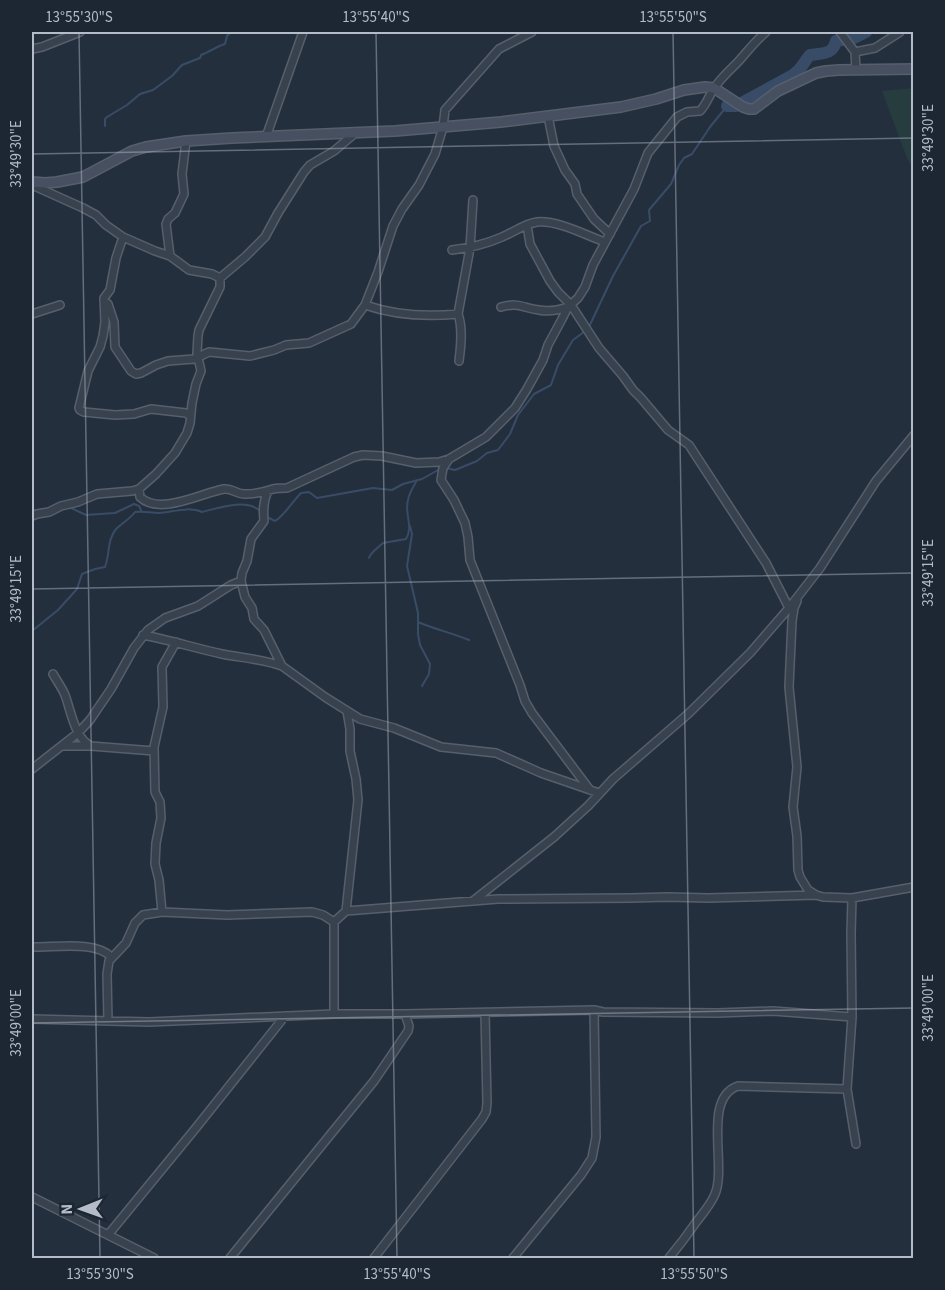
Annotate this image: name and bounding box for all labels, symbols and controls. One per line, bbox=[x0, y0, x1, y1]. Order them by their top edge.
text: 13°55'30"S bbox=[45, 7, 113, 28]
text: 13°55'40"S bbox=[342, 7, 410, 28]
text: 13°55'50"S bbox=[639, 7, 707, 28]
text: 33°49'30"E bbox=[918, 104, 939, 172]
text: 33°49'30"E bbox=[6, 120, 27, 188]
text: 33°49'15"E bbox=[918, 539, 939, 607]
text: 33°49'15"E bbox=[6, 555, 27, 623]
text: 33°49'00"E bbox=[918, 974, 939, 1042]
text: 33°49'00"E bbox=[6, 989, 27, 1057]
north arrow bbox=[51, 1179, 111, 1239]
text: N bbox=[56, 1204, 78, 1215]
text: 13°55'30"S bbox=[66, 1264, 134, 1285]
text: 13°55'40"S bbox=[363, 1264, 431, 1285]
text: 13°55'50"S bbox=[660, 1264, 728, 1285]

